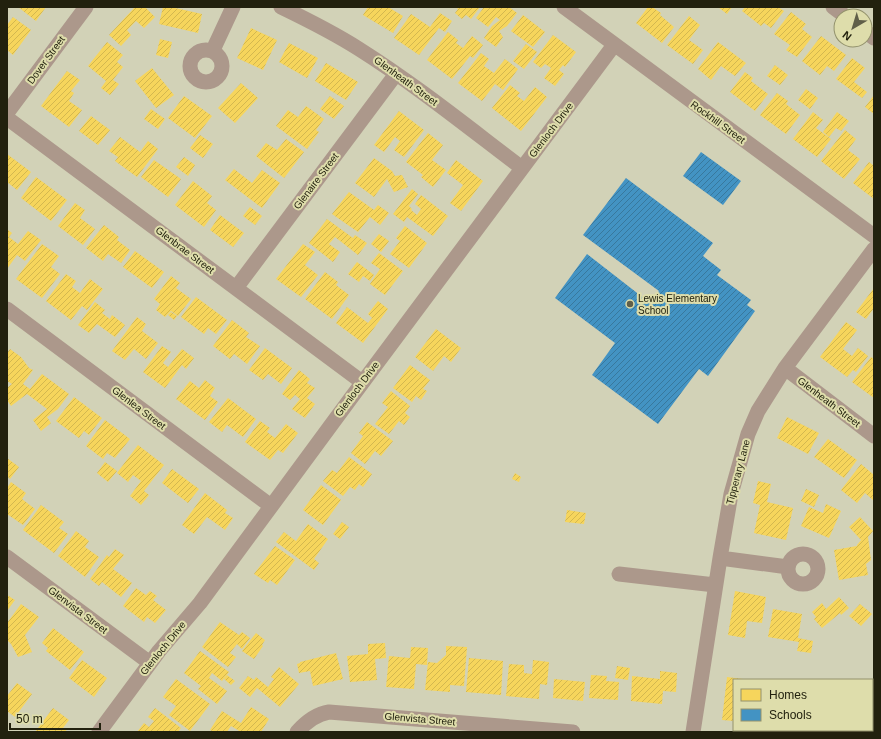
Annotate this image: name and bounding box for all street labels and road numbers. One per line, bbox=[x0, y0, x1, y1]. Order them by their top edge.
street label: Dover Street bbox=[25, 34, 67, 86]
street label: Glenheath Street bbox=[372, 54, 440, 108]
street label: Rockhill Street bbox=[689, 99, 747, 146]
street label: Glenloch Drive bbox=[527, 100, 575, 160]
street label: Glenaire Street bbox=[291, 151, 341, 211]
street label: Glenbrae Street bbox=[153, 224, 217, 276]
street label: Glenloch Drive bbox=[333, 359, 381, 419]
street label: Glenheath Street bbox=[795, 375, 863, 429]
street label: Glenlea Street bbox=[110, 384, 168, 432]
street label: Tipperary Lane bbox=[724, 438, 752, 506]
street label: Glenvista Street bbox=[46, 584, 110, 636]
street label: Glenloch Drive bbox=[138, 619, 188, 677]
street label: Glenvista Street bbox=[384, 710, 456, 728]

